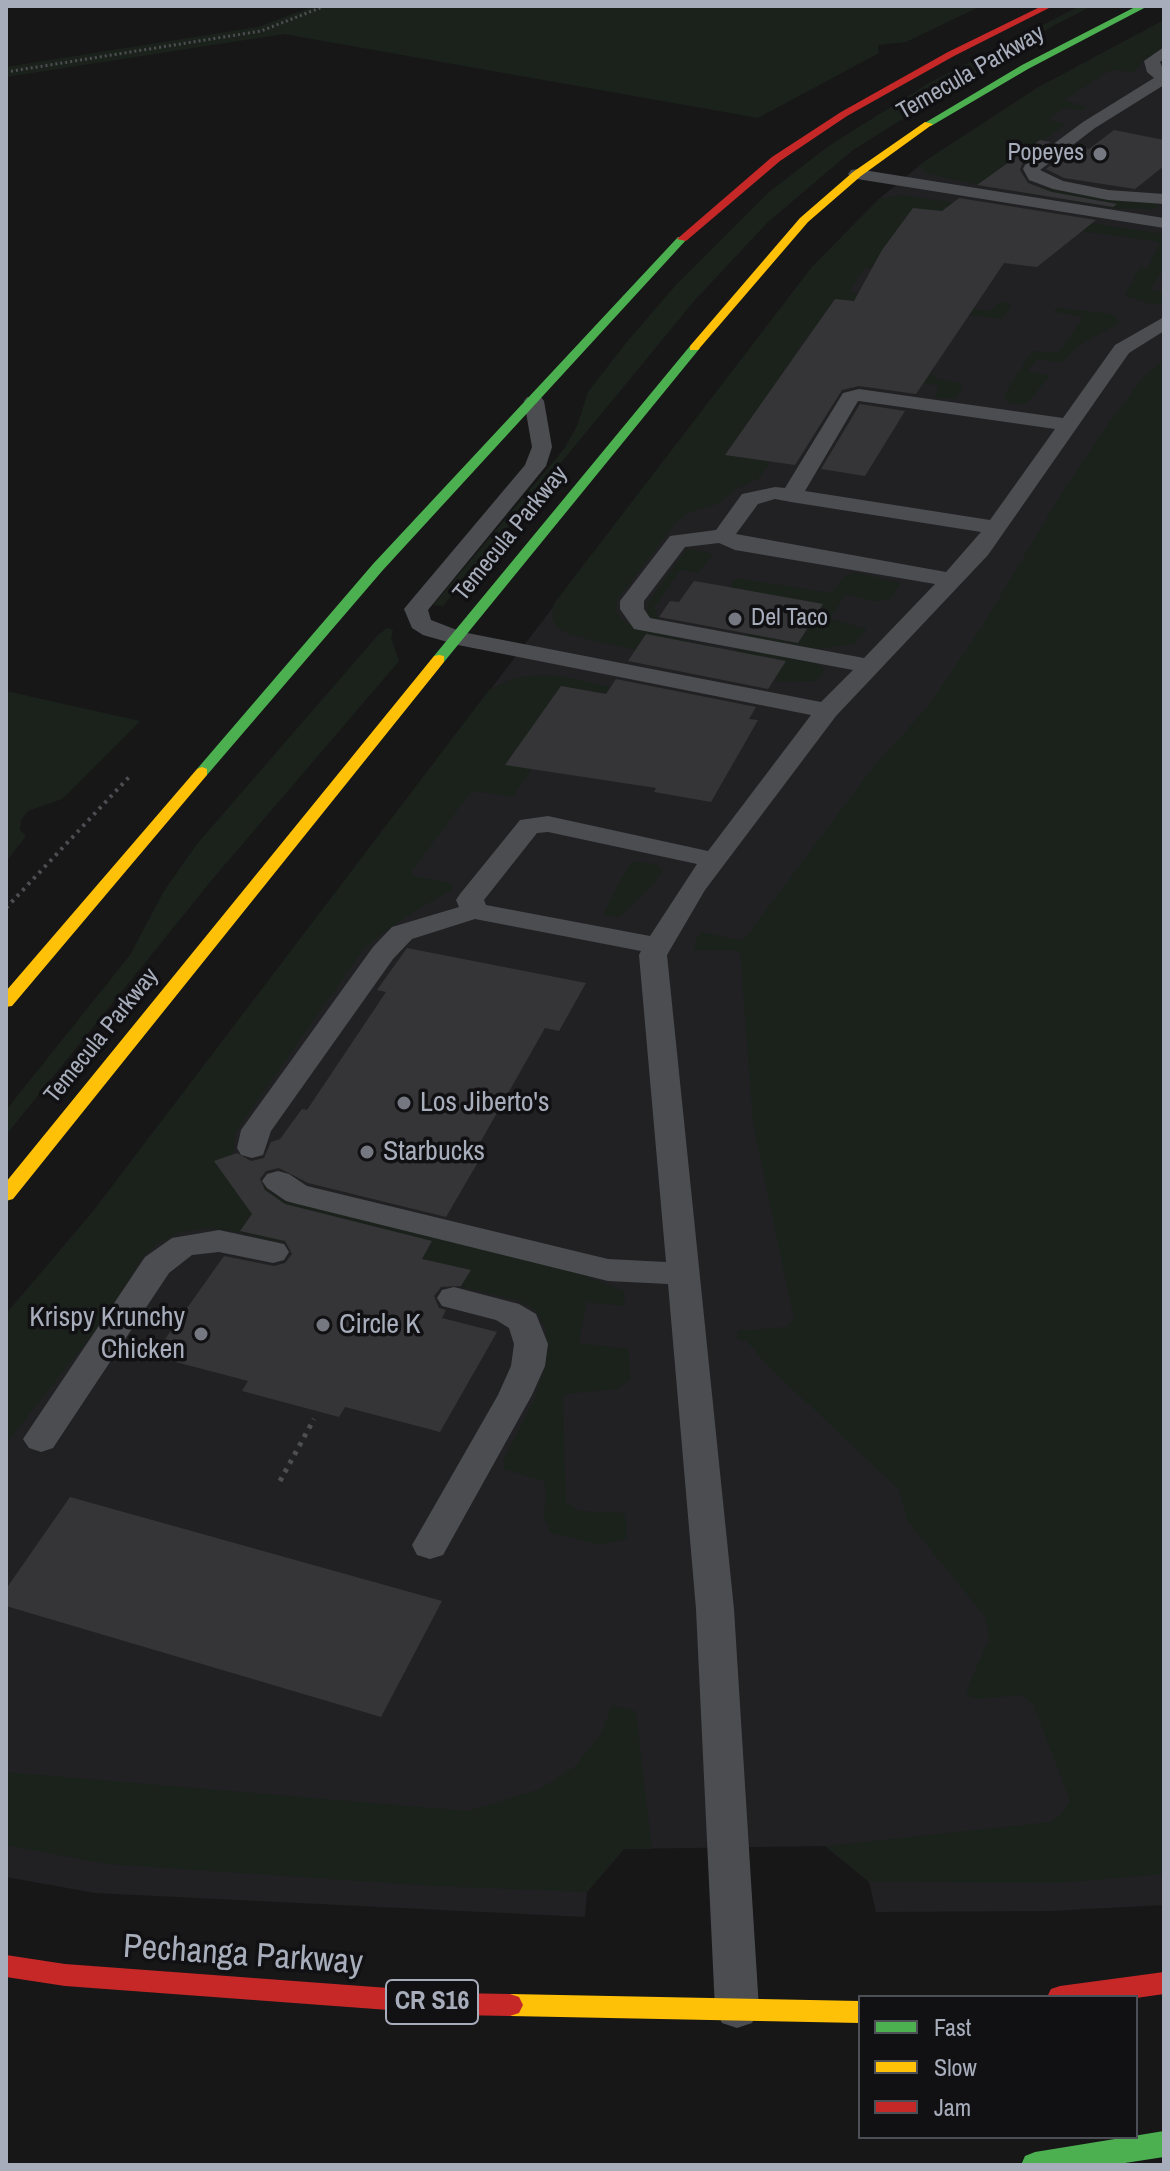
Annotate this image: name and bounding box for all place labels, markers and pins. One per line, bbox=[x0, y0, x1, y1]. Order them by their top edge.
place label: Popeyes bbox=[1007, 140, 1084, 168]
marker: Popeyes bbox=[1091, 145, 1109, 163]
place label: Del Taco bbox=[751, 605, 828, 633]
marker: Del Taco bbox=[726, 610, 744, 628]
place label: Los Jiberto's bbox=[420, 1086, 549, 1120]
marker: Los Jiberto's bbox=[395, 1094, 413, 1112]
place label: Starbucks bbox=[383, 1135, 485, 1169]
marker: Starbucks bbox=[358, 1143, 376, 1161]
place label: Krispy Krunchy Chicken bbox=[29, 1301, 185, 1367]
place label: Circle K bbox=[339, 1308, 421, 1342]
marker: Circle K bbox=[314, 1316, 332, 1334]
marker: Krispy Krunchy Chicken bbox=[192, 1325, 210, 1343]

